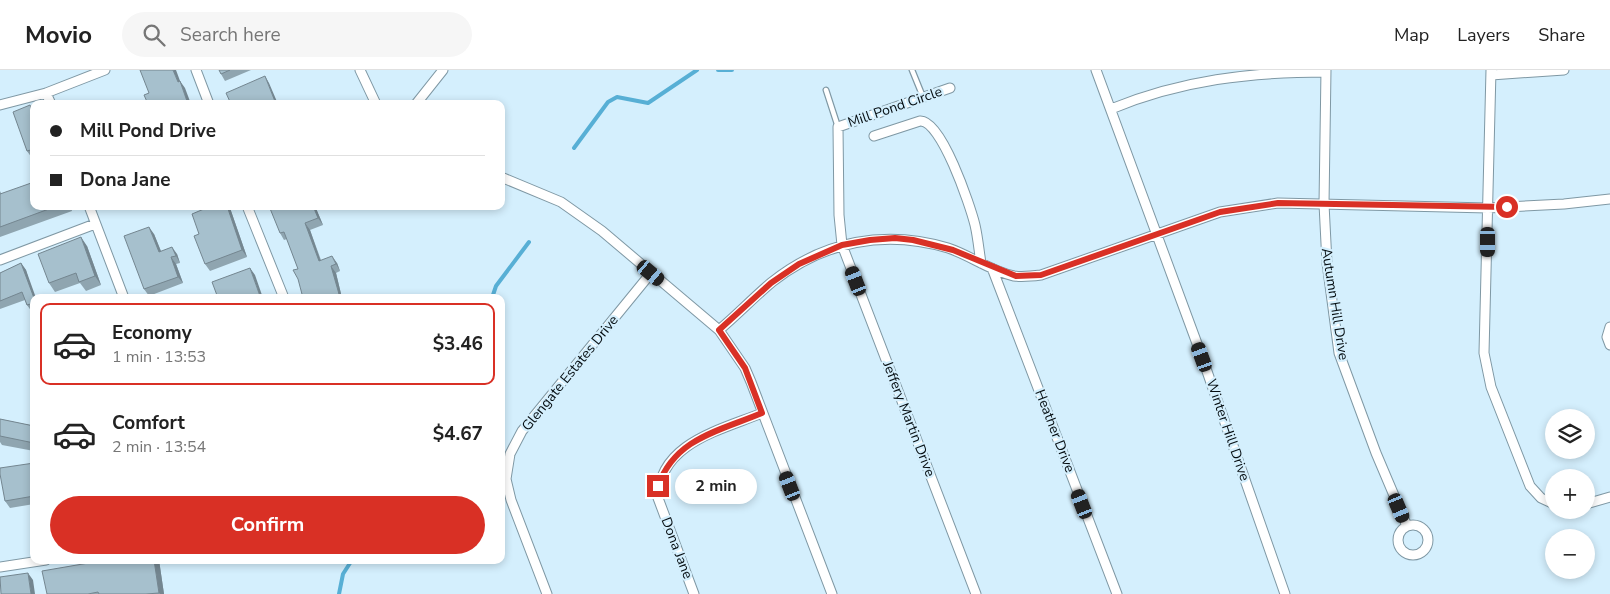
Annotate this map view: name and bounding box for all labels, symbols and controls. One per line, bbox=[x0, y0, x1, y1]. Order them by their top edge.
search box bbox=[122, 12, 472, 57]
text: Movio bbox=[25, 19, 92, 51]
icon: search bbox=[140, 21, 168, 49]
text: Search here bbox=[180, 22, 281, 48]
text: Map bbox=[1394, 23, 1429, 47]
text: Layers bbox=[1457, 23, 1510, 47]
text: Share bbox=[1538, 23, 1585, 47]
street label: Mill Pond Circle bbox=[845, 82, 945, 132]
text: Mill Pond Drive bbox=[80, 118, 216, 144]
text: Dona Jane bbox=[80, 167, 171, 193]
route start bbox=[1496, 196, 1518, 218]
car bbox=[1480, 227, 1495, 257]
street label: Autumn Hill Drive bbox=[1317, 247, 1353, 361]
car bbox=[634, 258, 667, 288]
car bbox=[843, 264, 868, 298]
street label: Glengate Estates Drive bbox=[517, 311, 623, 435]
text: Economy bbox=[112, 320, 192, 346]
icon: car bbox=[52, 322, 97, 367]
text: $3.46 bbox=[433, 331, 483, 357]
car bbox=[1189, 340, 1214, 374]
text: 1 min · 13:53 bbox=[112, 346, 206, 368]
street label: Jeffery Martin Drive bbox=[878, 358, 940, 479]
street label: Winter Hill Drive bbox=[1202, 377, 1254, 483]
street label: Heather Drive bbox=[1030, 387, 1080, 475]
map controls bbox=[1545, 409, 1595, 579]
button: layers bbox=[1545, 409, 1595, 459]
text: Comfort bbox=[112, 410, 185, 436]
icon: car bbox=[52, 412, 97, 457]
text: $4.67 bbox=[433, 421, 483, 447]
text: 2 min · 13:54 bbox=[112, 436, 206, 458]
callout: 2 min bbox=[676, 468, 758, 504]
car bbox=[777, 469, 802, 503]
button: + bbox=[1545, 469, 1595, 519]
route end bbox=[647, 475, 669, 497]
text: 2 min bbox=[695, 475, 737, 497]
car bbox=[1069, 487, 1094, 521]
car bbox=[1386, 491, 1411, 525]
button: Confirm bbox=[50, 496, 485, 554]
street label: Dona Jane bbox=[657, 514, 697, 582]
button: − bbox=[1545, 529, 1595, 579]

